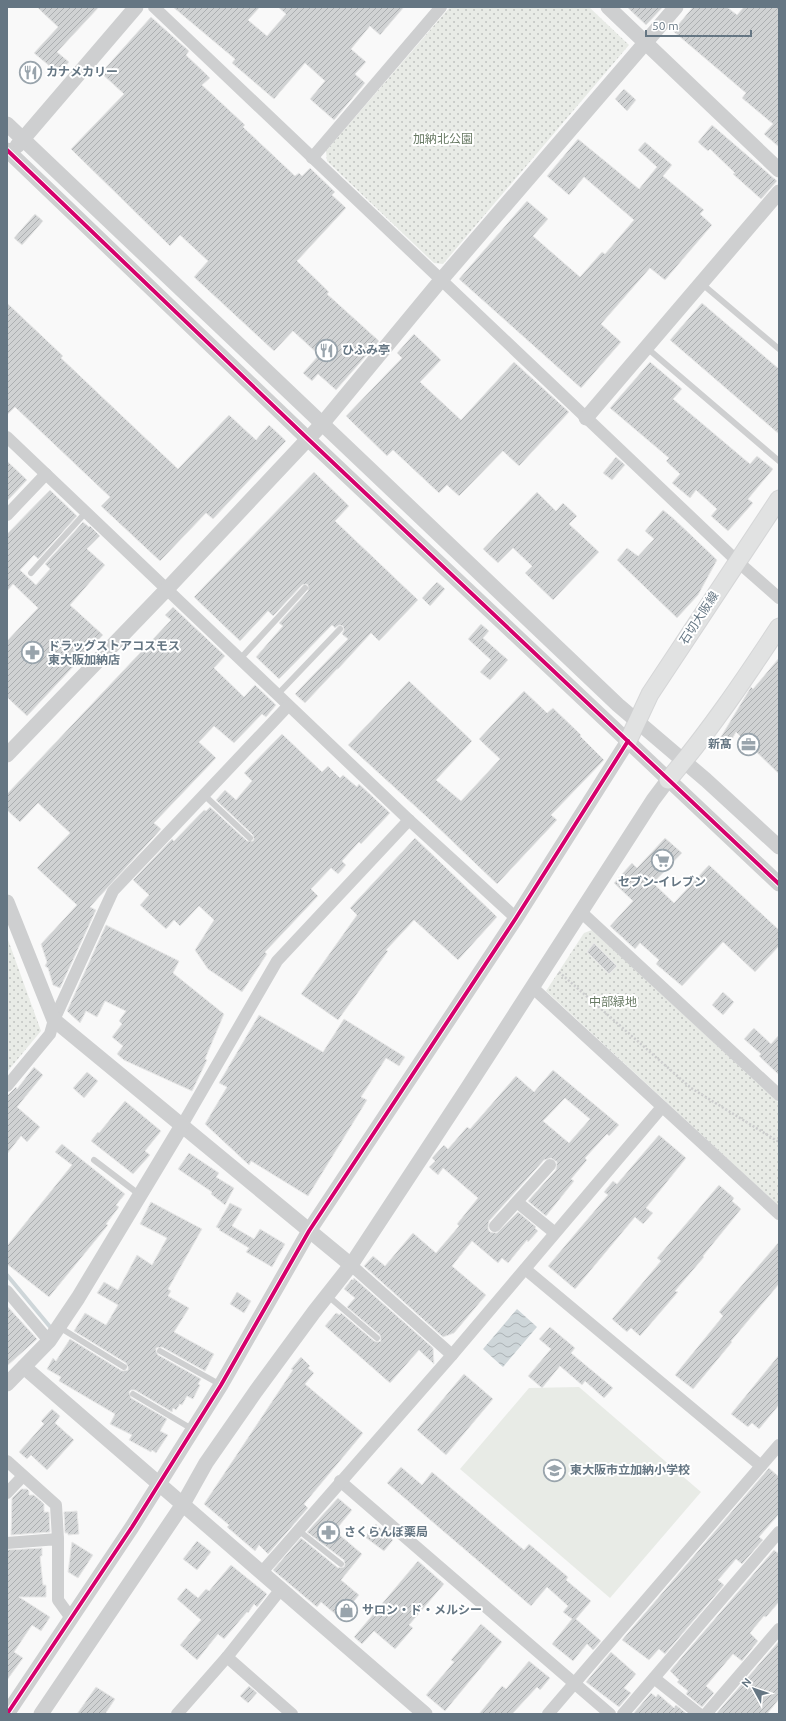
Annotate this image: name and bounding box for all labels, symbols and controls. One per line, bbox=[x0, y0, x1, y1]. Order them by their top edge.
scale bar bbox=[646, 12, 751, 38]
text: 50 m bbox=[652, 19, 679, 32]
restaurant icon: カナメカリー bbox=[18, 59, 44, 85]
place label: カナメカリー bbox=[46, 65, 118, 78]
park label: 加納北公園 bbox=[413, 132, 473, 145]
restaurant icon: ひふみ亭 bbox=[313, 337, 339, 363]
place label: ひふみ亭 bbox=[342, 343, 390, 356]
street label: 石切大阪線 bbox=[677, 589, 720, 646]
place label: ドラッグストアコスモス 東大阪加納店 bbox=[48, 639, 180, 666]
pharmacy icon: ドラッグストアコスモス 東大阪加納店 bbox=[19, 640, 45, 666]
office icon: 新髙 bbox=[735, 731, 761, 757]
place label: 新髙 bbox=[708, 737, 732, 750]
supermarket icon: セブン-イレブン bbox=[649, 848, 675, 874]
place label: セブン-イレブン bbox=[618, 875, 706, 888]
park label: 中部緑地 bbox=[589, 995, 637, 1008]
school or university icon: 東大阪市立加納小学校 bbox=[541, 1457, 567, 1483]
place label: 東大阪市立加納小学校 bbox=[570, 1463, 690, 1476]
pharmacy icon: さくらんぼ薬局 bbox=[315, 1519, 341, 1545]
place label: さくらんぼ薬局 bbox=[344, 1525, 428, 1538]
shop icon: サロン・ド・メルシー bbox=[334, 1597, 360, 1623]
place label: サロン・ド・メルシー bbox=[362, 1603, 482, 1616]
north arrow bbox=[734, 1669, 774, 1709]
text: N bbox=[739, 1676, 754, 1690]

